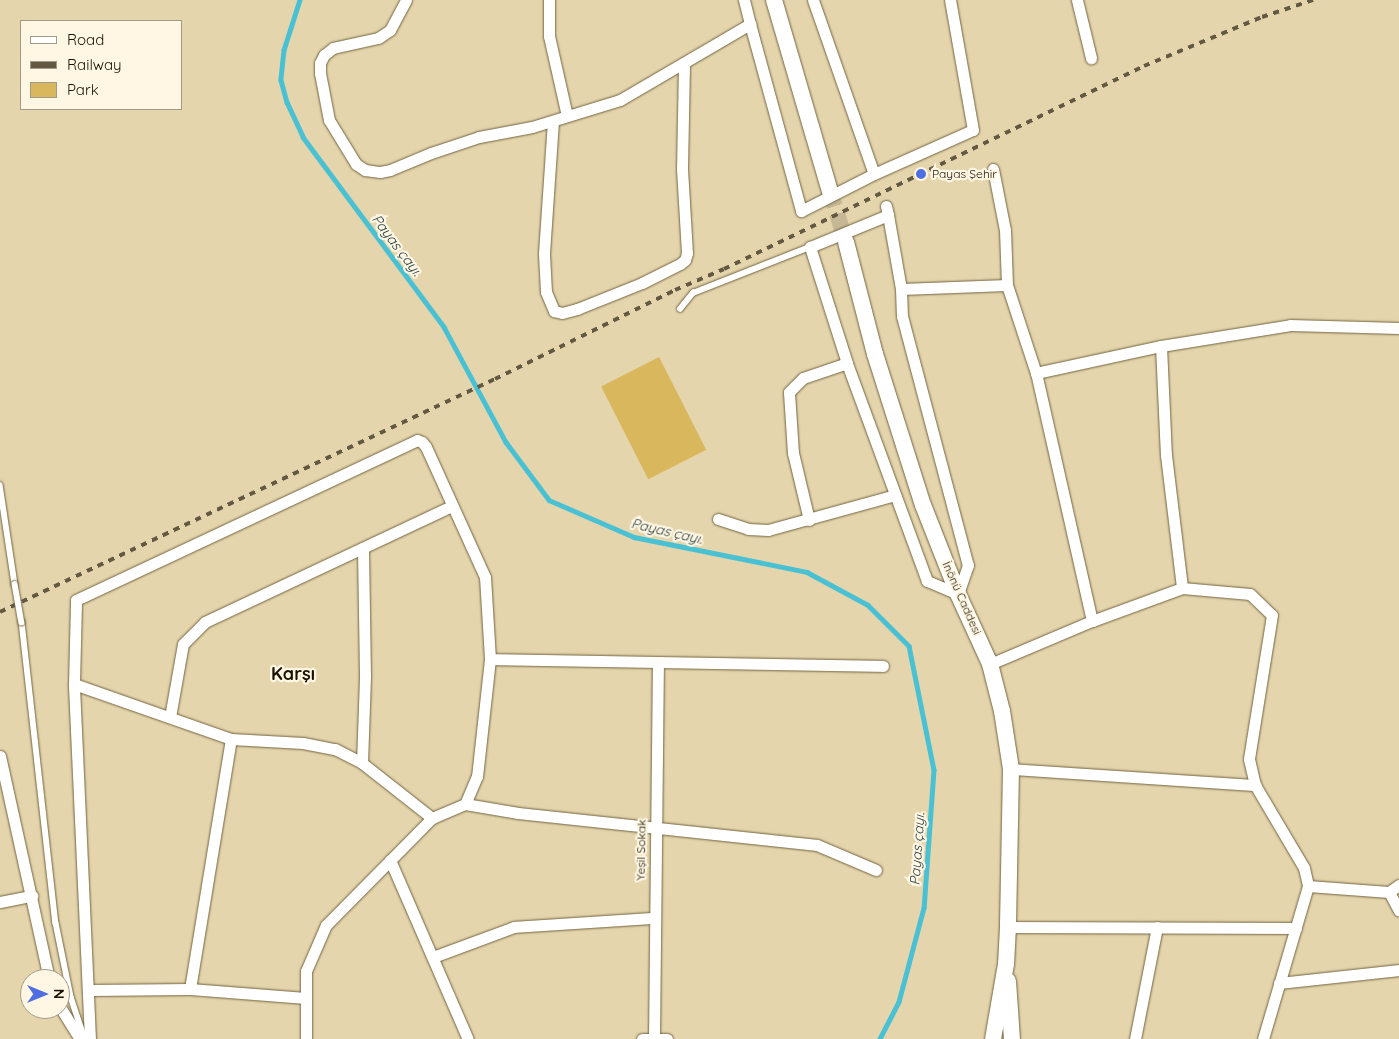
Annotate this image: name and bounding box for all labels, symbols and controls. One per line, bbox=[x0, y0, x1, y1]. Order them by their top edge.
legend bbox=[20, 20, 182, 110]
text: Road bbox=[67, 30, 104, 49]
text: Railway bbox=[67, 55, 122, 74]
text: Park bbox=[67, 80, 99, 99]
marker: Payas Şehi̇r bbox=[914, 167, 928, 181]
place label: Payas Şehi̇r bbox=[932, 167, 997, 181]
water label: Payas çayı. bbox=[368, 211, 426, 279]
water label: Payas çayı. bbox=[630, 515, 704, 547]
street label: İnönü Caddesi bbox=[939, 559, 985, 637]
district label: Karşı bbox=[271, 663, 315, 685]
water label: Payas çayı. bbox=[906, 812, 928, 886]
street label: Yeşil Sokak bbox=[633, 819, 649, 881]
north arrow bbox=[20, 969, 70, 1019]
text: N bbox=[50, 989, 68, 999]

